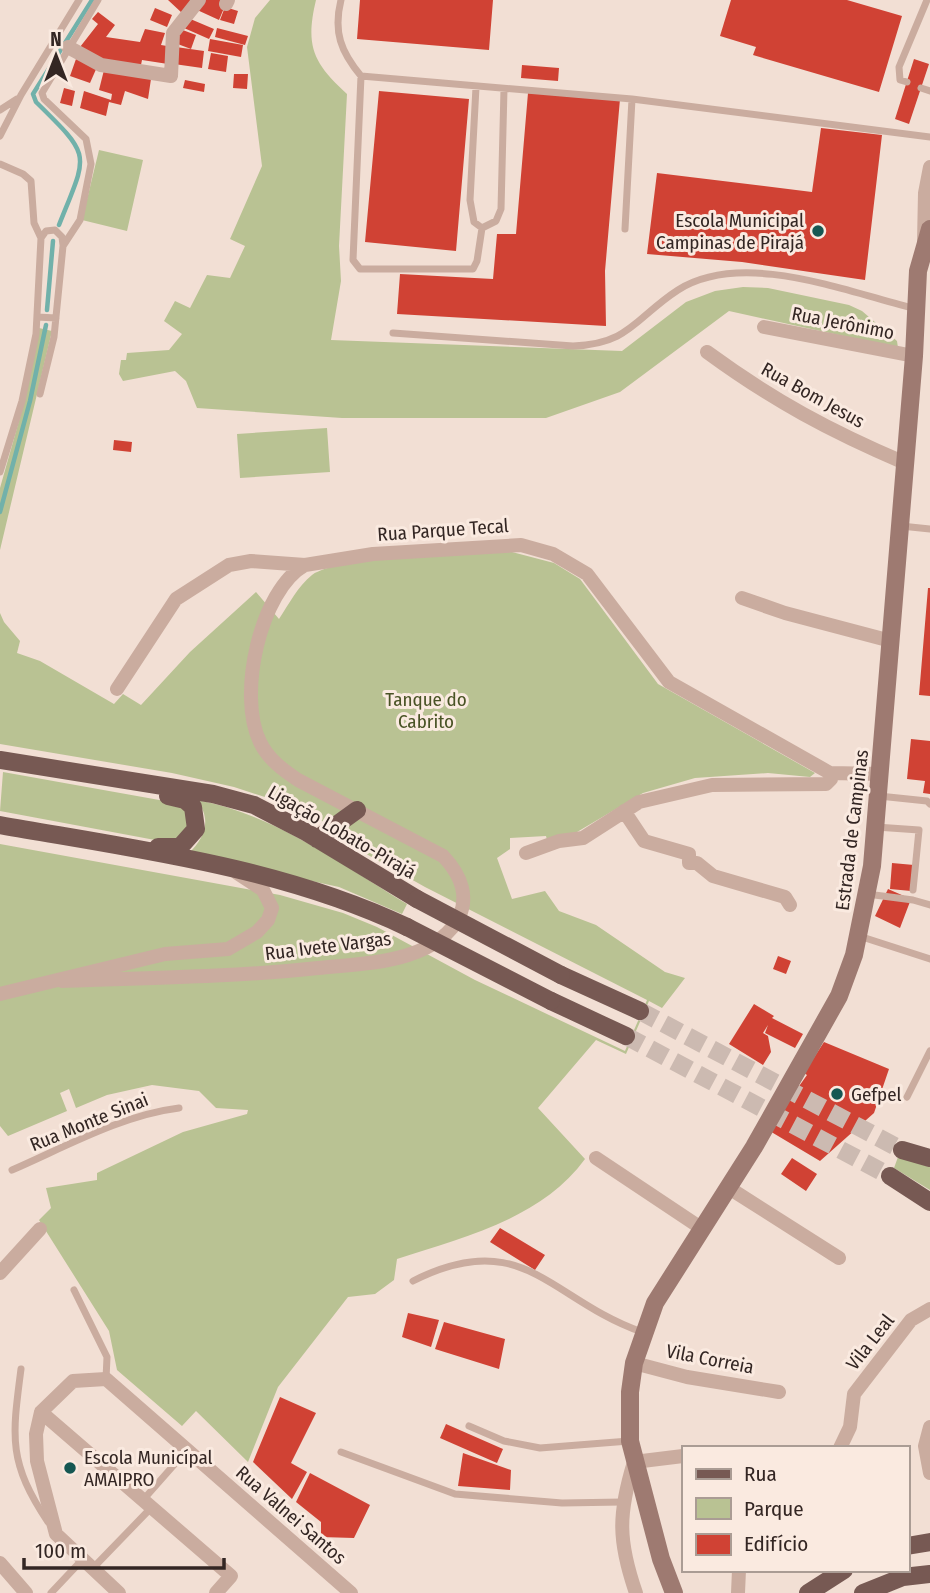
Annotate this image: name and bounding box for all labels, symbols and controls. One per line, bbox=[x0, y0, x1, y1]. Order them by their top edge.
north arrow bbox=[21, 21, 91, 91]
text: N bbox=[50, 28, 62, 51]
place label: Escola Municipal Campinas de Pirajá bbox=[656, 209, 804, 254]
marker: Escola Municipal Campinas de Pirajá bbox=[810, 223, 826, 239]
street label: Rua Jerônimo bbox=[790, 302, 896, 344]
street label: Rua Bom Jesus bbox=[757, 357, 869, 433]
street label: Rua Parque Tecal bbox=[377, 514, 509, 546]
park label: Tanque do Cabrito bbox=[385, 688, 467, 733]
street label: Estrada de Campinas bbox=[831, 748, 873, 912]
street label: Ligação Lobato-Pirajá bbox=[264, 780, 420, 884]
street label: Rua Ivete Vargas bbox=[264, 927, 392, 965]
place label: Gefpel bbox=[851, 1083, 902, 1106]
marker: Gefpel bbox=[829, 1086, 845, 1102]
street label: Rua Monte Sinai bbox=[26, 1088, 152, 1156]
street label: Vila Leal bbox=[841, 1310, 899, 1374]
street label: Vila Correia bbox=[664, 1339, 756, 1379]
place label: Escola Municípal AMAIPRO bbox=[84, 1446, 213, 1491]
legend bbox=[682, 1446, 909, 1572]
marker: Escola Municípal AMAIPRO bbox=[62, 1460, 78, 1476]
street label: Rua Valnei Santos bbox=[231, 1461, 351, 1569]
text: Rua bbox=[744, 1461, 777, 1487]
text: Parque bbox=[744, 1496, 804, 1522]
scale bar bbox=[24, 1526, 224, 1570]
text: Edifício bbox=[744, 1531, 808, 1557]
text: 100 m bbox=[35, 1538, 86, 1564]

